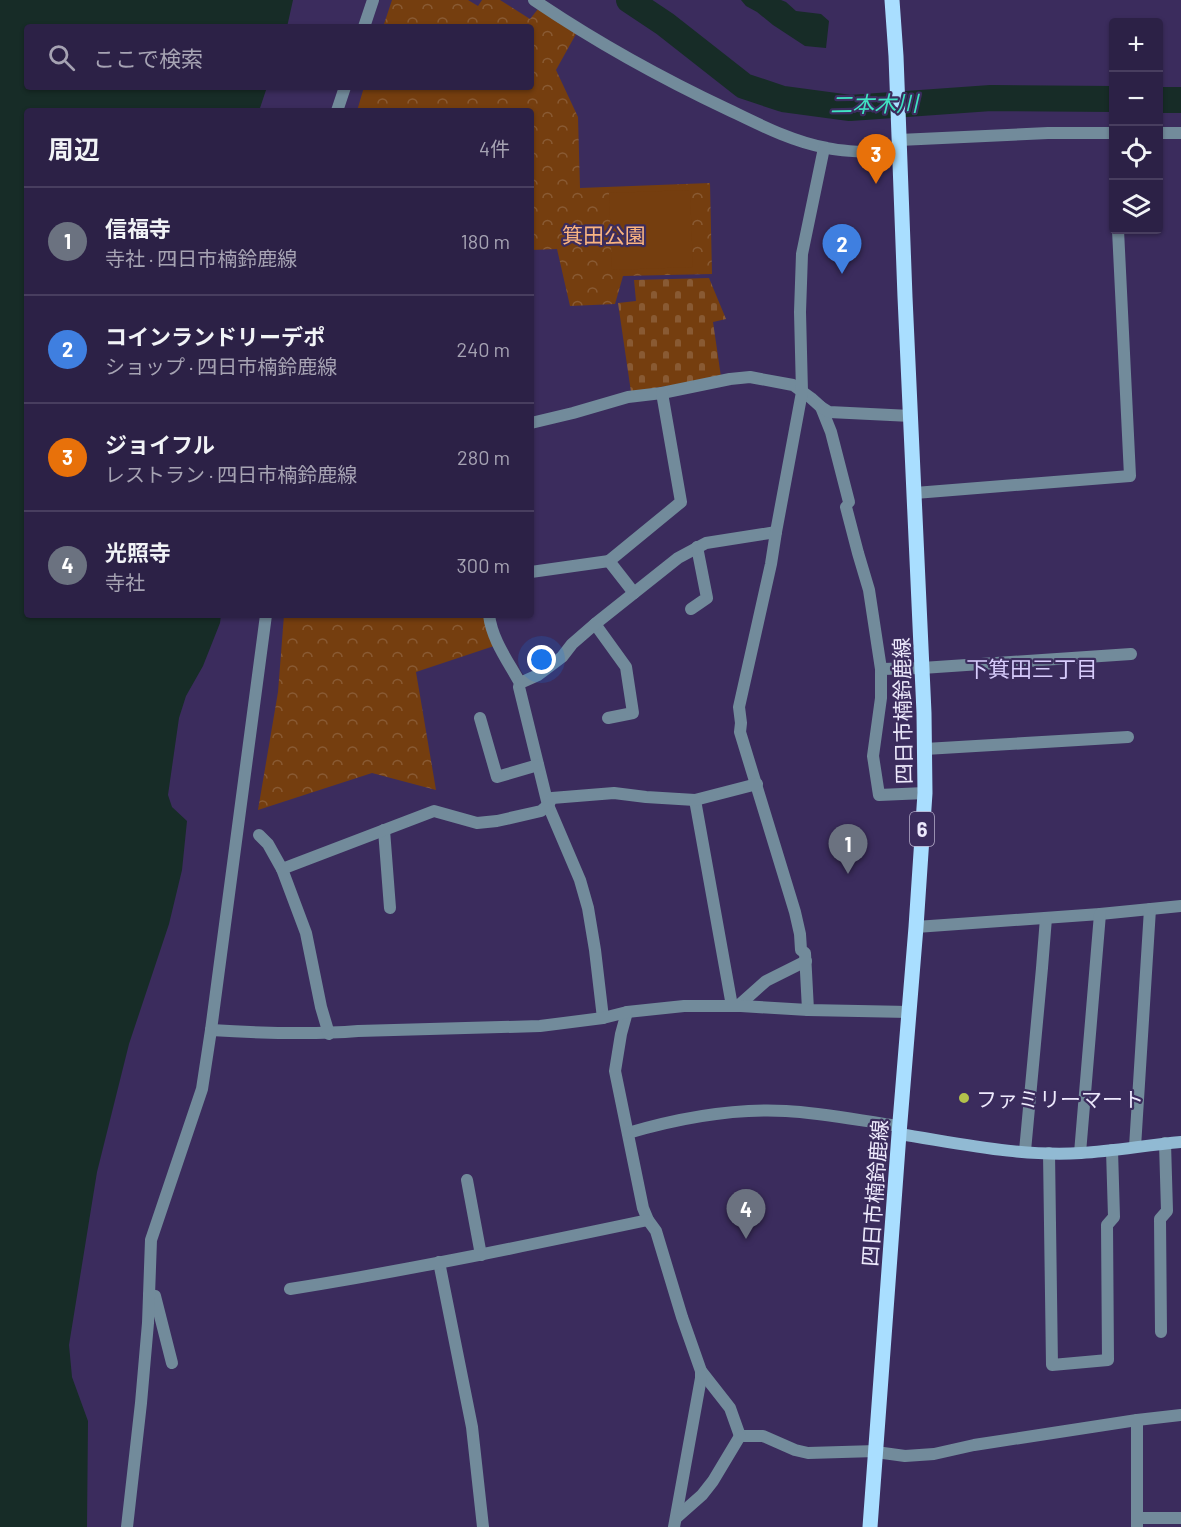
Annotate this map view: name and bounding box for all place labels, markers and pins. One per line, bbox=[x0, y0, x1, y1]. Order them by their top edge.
pin: 3 bbox=[856, 134, 896, 184]
pin: 2 bbox=[822, 224, 862, 274]
pin: 1 bbox=[828, 824, 868, 874]
place label: ファミリーマート bbox=[976, 1086, 1144, 1111]
marker: ファミリーマート bbox=[957, 1091, 971, 1105]
pin: 4 bbox=[726, 1190, 766, 1239]

